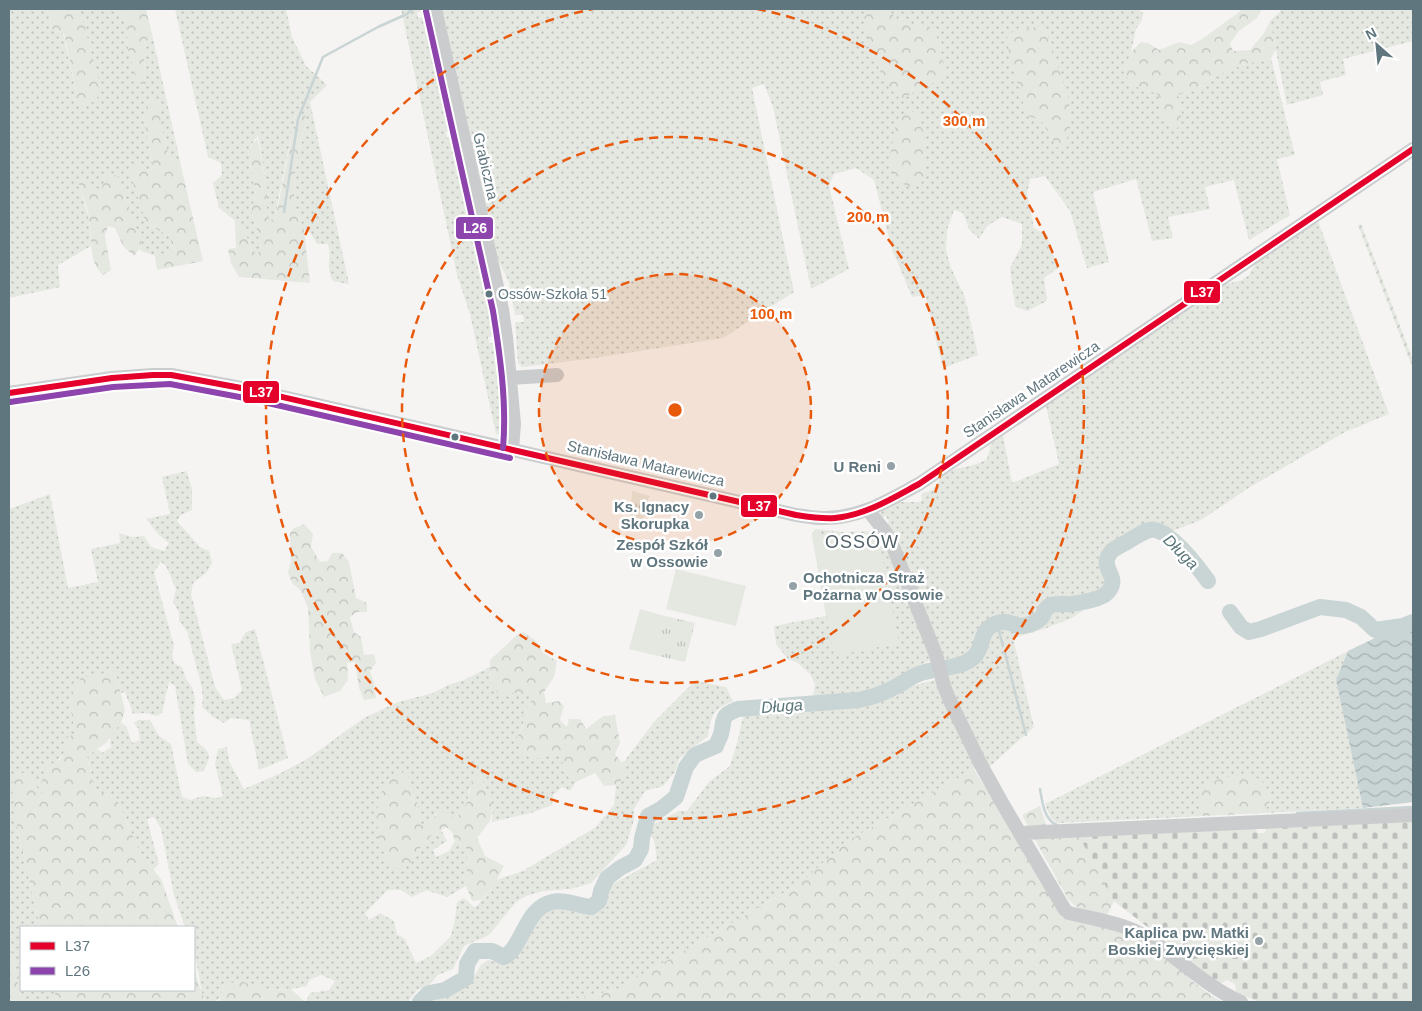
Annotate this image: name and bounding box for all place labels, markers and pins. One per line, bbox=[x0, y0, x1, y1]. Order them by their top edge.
place label: Ossów-Szkoła 51 bbox=[498, 286, 607, 302]
marker: Ossów-Szkoła 51 bbox=[484, 289, 494, 299]
centre of rings bbox=[666, 401, 684, 419]
unlabelled marker bbox=[450, 432, 460, 442]
place label: U Reni bbox=[833, 458, 881, 475]
marker: U Reni bbox=[885, 460, 897, 472]
unlabelled marker bbox=[708, 491, 718, 501]
place label: Ks. Ignacy Skorupka bbox=[614, 498, 690, 532]
marker: Ks. Ignacy Skorupka bbox=[693, 509, 705, 521]
place label: Zespół Szkół w Ossowie bbox=[616, 536, 709, 570]
marker: Zespół Szkół w Ossowie bbox=[712, 547, 724, 559]
place label: Ochotnicza Straż Pożarna w Ossowie bbox=[803, 569, 943, 603]
marker: Ochotnicza Straż Pożarna w Ossowie bbox=[787, 580, 799, 592]
place label: Kaplica pw. Matki Boskiej Zwycięskiej bbox=[1108, 924, 1249, 958]
marker: Kaplica pw. Matki Boskiej Zwycięskiej bbox=[1253, 935, 1265, 947]

